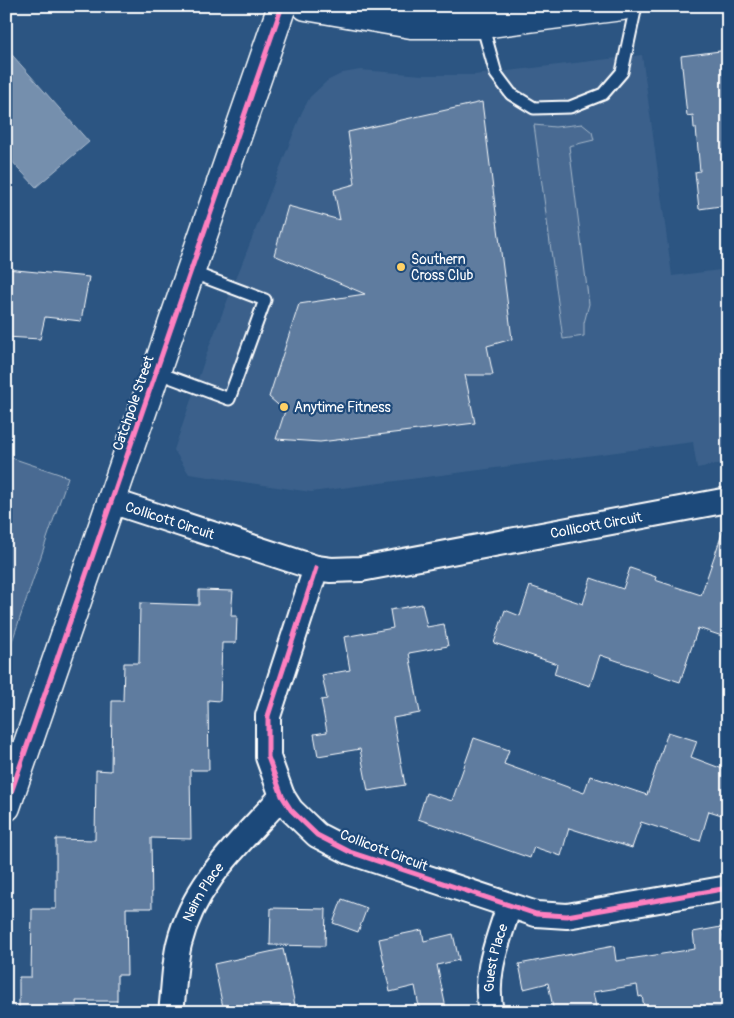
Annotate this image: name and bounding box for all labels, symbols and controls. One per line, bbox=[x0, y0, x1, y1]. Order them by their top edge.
place label: Southern Cross Club bbox=[411, 251, 473, 284]
marker: Southern Cross Club bbox=[395, 261, 407, 273]
street label: Catchpole Street bbox=[109, 353, 158, 453]
place label: Anytime Fitness bbox=[294, 399, 392, 416]
marker: Anytime Fitness bbox=[278, 401, 290, 413]
street label: Collicott Circuit bbox=[123, 498, 217, 543]
street label: Collicott Circuit bbox=[549, 508, 644, 542]
street label: Collicott Circuit bbox=[338, 826, 430, 875]
street label: Nairn Place bbox=[179, 859, 228, 924]
street label: Guest Place bbox=[481, 921, 512, 992]

